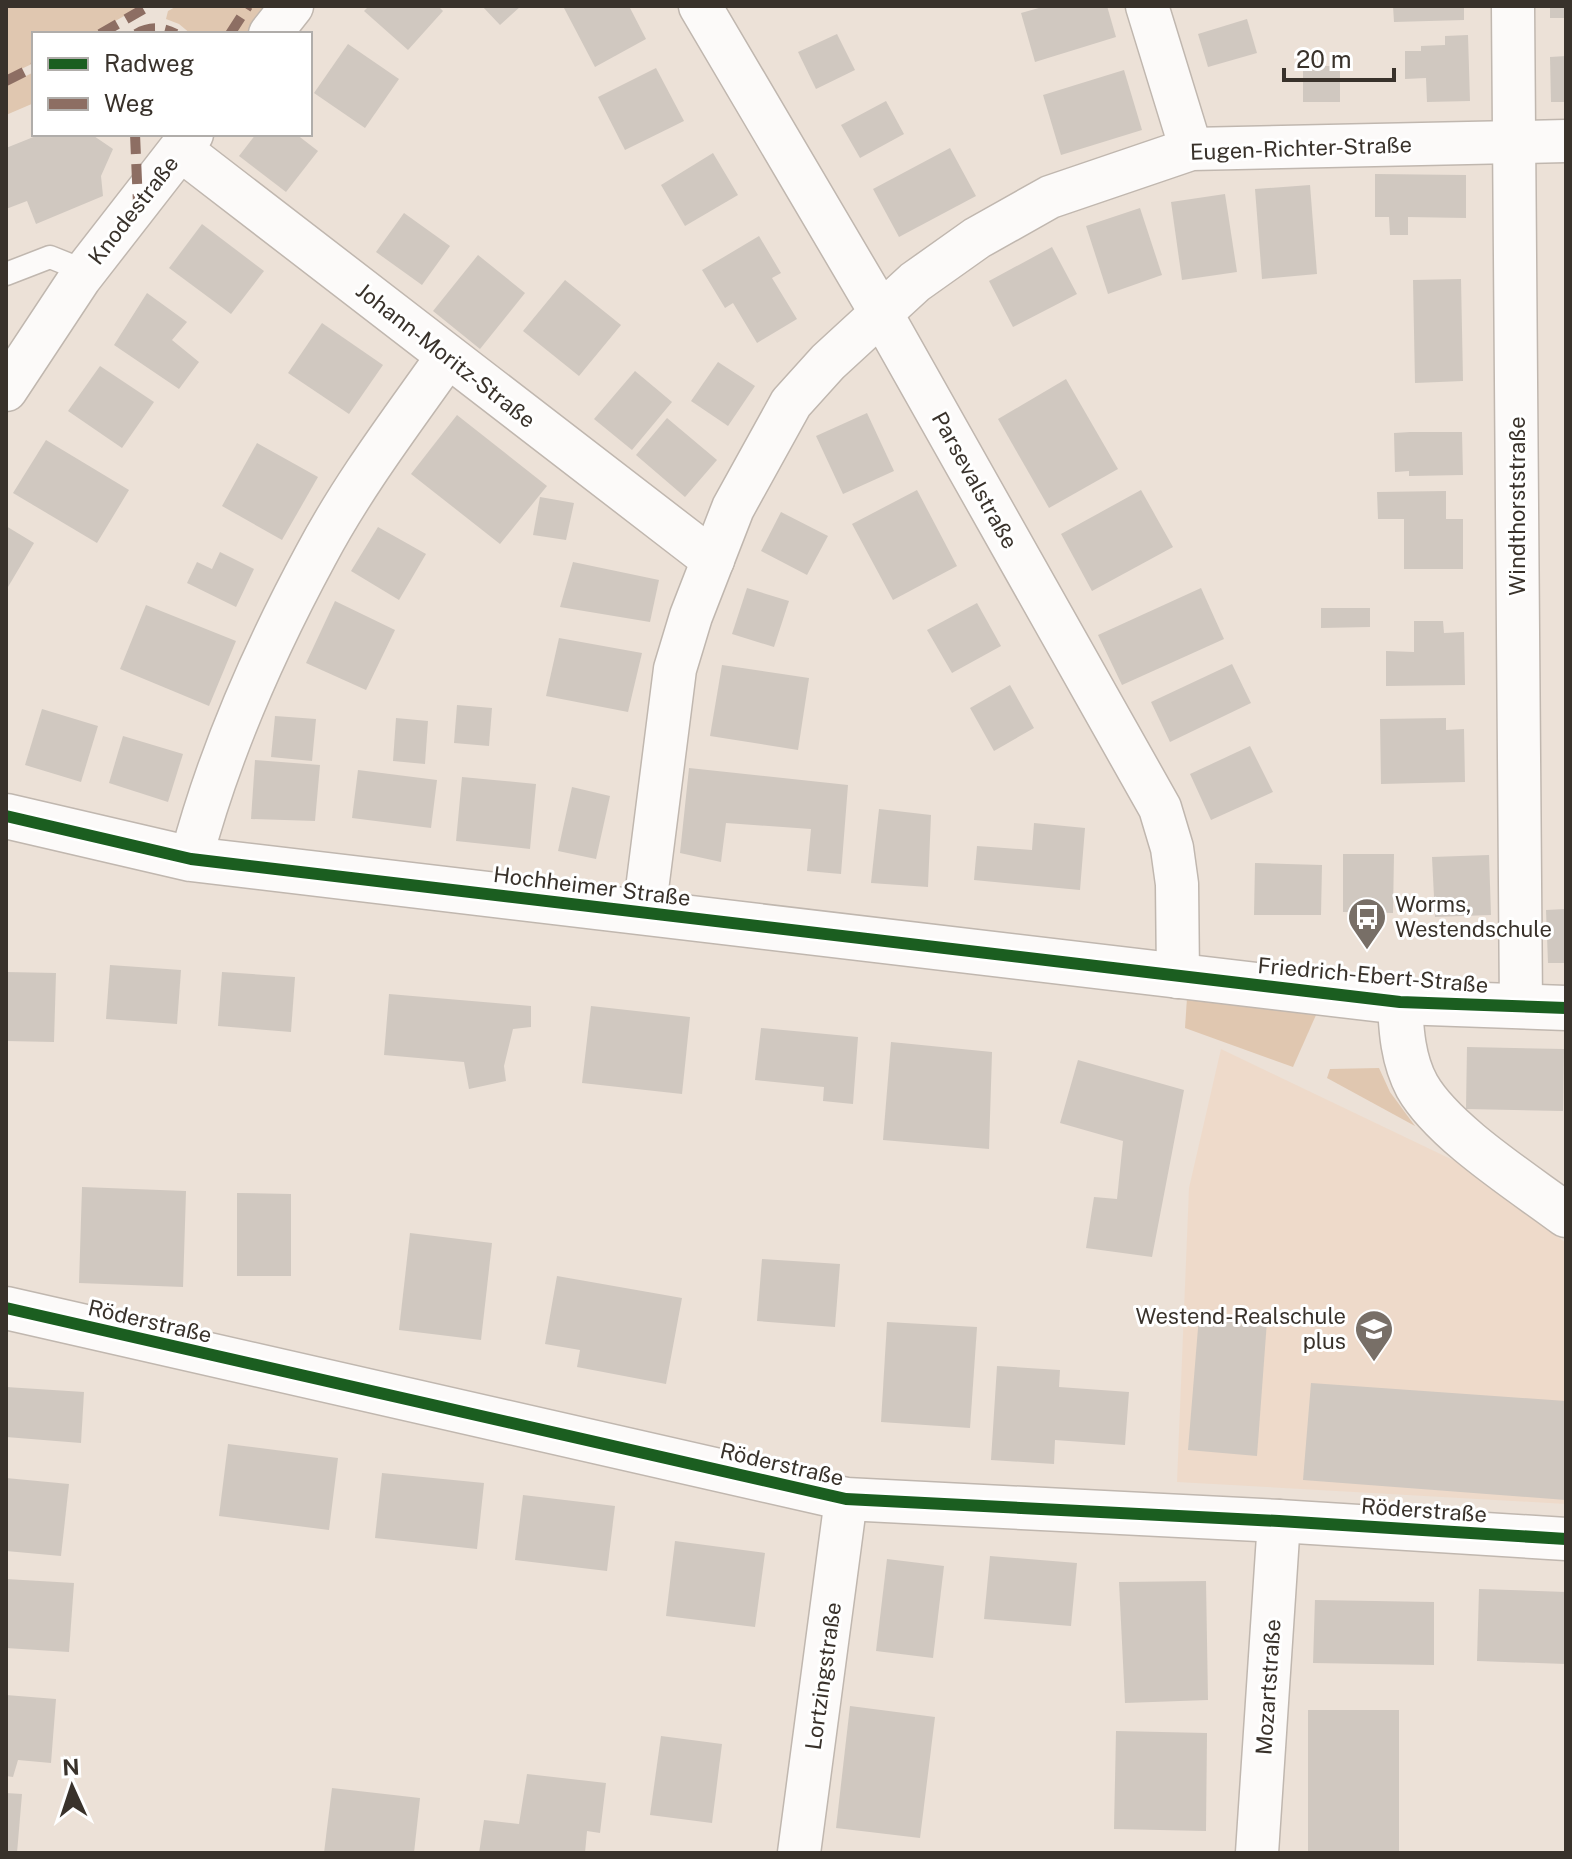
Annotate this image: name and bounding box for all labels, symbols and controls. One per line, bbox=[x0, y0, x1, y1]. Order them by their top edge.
legend bbox=[32, 32, 312, 136]
scale bar bbox=[1284, 32, 1394, 82]
text: 20 m bbox=[1296, 45, 1352, 73]
text: Radweg bbox=[104, 49, 195, 77]
text: Weg bbox=[104, 89, 154, 117]
street label: Eugen-Richter-Straße bbox=[1190, 131, 1412, 165]
street label: Knodestraße bbox=[82, 150, 184, 270]
street label: Johann-Moritz-Straße bbox=[351, 277, 541, 433]
street label: Parsevalstraße bbox=[927, 407, 1023, 553]
street label: Windthorststraße bbox=[1504, 416, 1530, 596]
street label: Hochheimer Straße bbox=[492, 861, 692, 911]
place label: Worms, Westendschule bbox=[1395, 891, 1552, 942]
bus stop icon: Worms, Westendschule bbox=[1346, 896, 1388, 951]
street label: Friedrich-Ebert-Straße bbox=[1257, 952, 1489, 998]
street label: Röderstraße bbox=[86, 1294, 214, 1348]
place label: Westend-Realschule plus bbox=[1135, 1303, 1346, 1354]
school or university icon: Westend-Realschule plus bbox=[1353, 1308, 1395, 1363]
street label: Röderstraße bbox=[718, 1437, 846, 1491]
street label: Röderstraße bbox=[1360, 1493, 1488, 1527]
street label: Lortzingstraße bbox=[800, 1600, 846, 1752]
street label: Mozartstraße bbox=[1250, 1618, 1286, 1756]
north arrow bbox=[32, 1747, 112, 1827]
text: N bbox=[62, 1754, 80, 1780]

